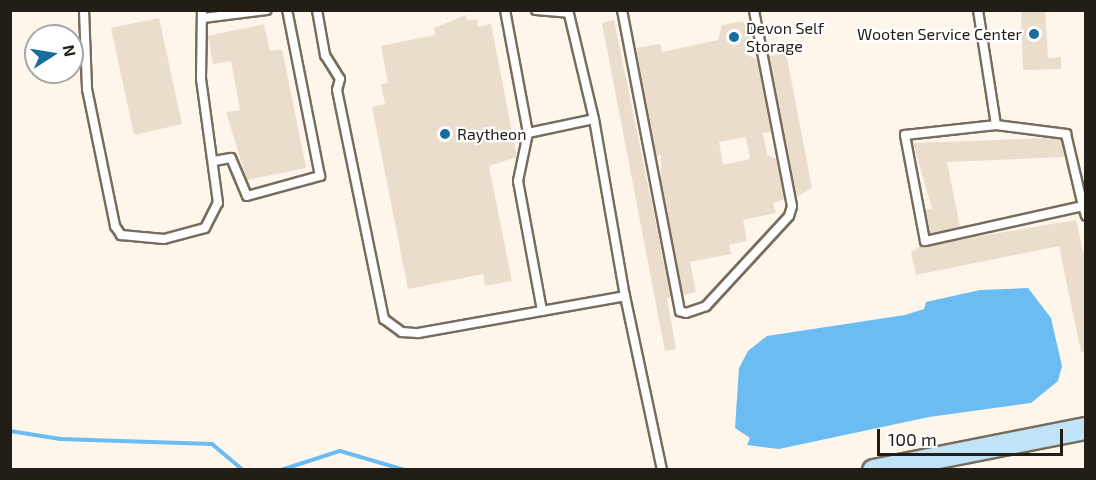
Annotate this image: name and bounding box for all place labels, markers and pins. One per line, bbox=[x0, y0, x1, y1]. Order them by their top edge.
place label: Devon Self Storage bbox=[746, 18, 824, 56]
place label: Wooten Service Center bbox=[857, 24, 1022, 44]
marker: Wooten Service Center bbox=[1027, 27, 1041, 41]
marker: Devon Self Storage bbox=[727, 30, 741, 44]
place label: Raytheon bbox=[457, 124, 527, 144]
marker: Raytheon bbox=[438, 127, 452, 141]

